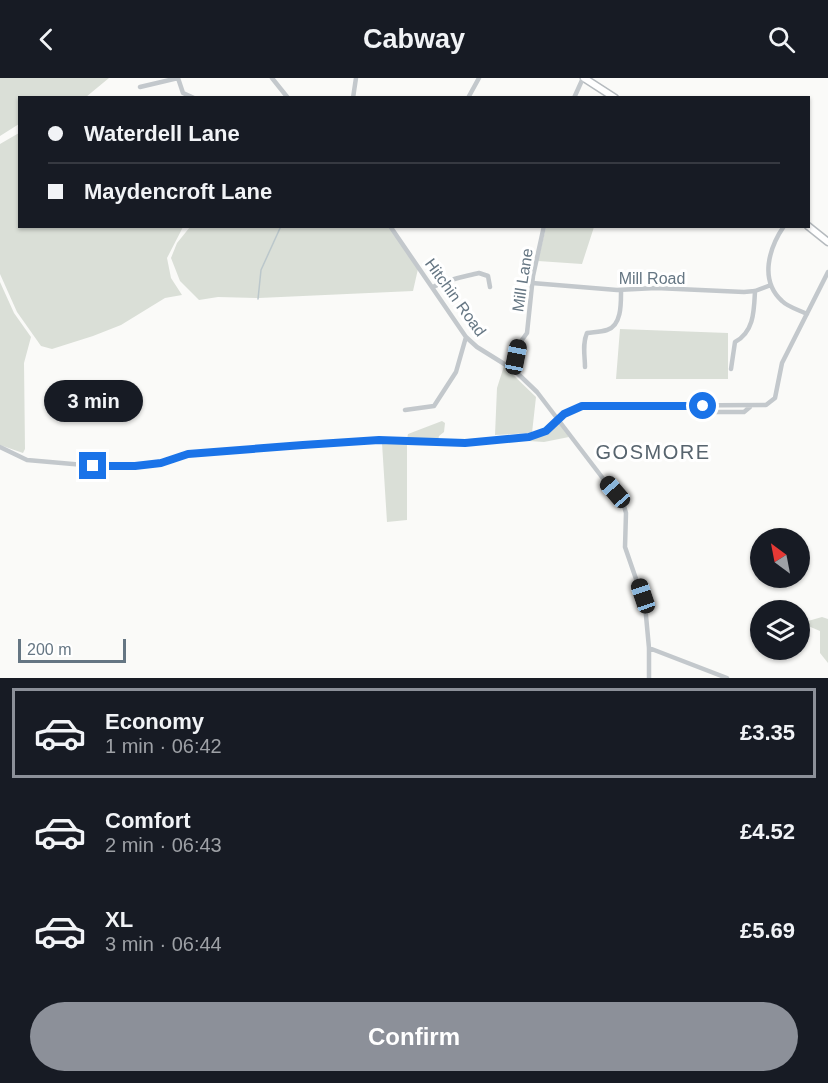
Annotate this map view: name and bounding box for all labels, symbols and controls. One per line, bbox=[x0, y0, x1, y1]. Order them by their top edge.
icon: back bbox=[30, 23, 63, 56]
icon: search bbox=[765, 23, 798, 56]
text: Cabway bbox=[363, 24, 465, 54]
text: Waterdell Lane bbox=[84, 121, 240, 146]
text: Maydencroft Lane bbox=[84, 179, 272, 204]
street label: Mill Lane bbox=[509, 247, 536, 313]
street label: Hitchin Road bbox=[422, 255, 489, 339]
street label: Mill Road bbox=[619, 270, 685, 287]
car bbox=[504, 338, 528, 376]
callout: 3 min bbox=[44, 379, 142, 421]
text: 3 min bbox=[67, 390, 120, 412]
route start bbox=[689, 392, 716, 419]
district label: GOSMORE bbox=[596, 441, 710, 463]
route end bbox=[79, 452, 106, 479]
car bbox=[596, 473, 634, 511]
north arrow bbox=[750, 528, 810, 588]
map controls bbox=[750, 528, 810, 660]
car bbox=[629, 576, 657, 616]
button: layers bbox=[750, 600, 810, 660]
scale bar bbox=[18, 636, 126, 664]
text: 200 m bbox=[27, 641, 71, 658]
icon: car bbox=[33, 706, 87, 760]
text: Economy bbox=[105, 709, 204, 734]
text: £3.35 bbox=[740, 720, 795, 745]
text: 1 min · 06:42 bbox=[105, 735, 222, 757]
icon: car bbox=[33, 805, 87, 859]
text: Comfort bbox=[105, 808, 191, 833]
text: £4.52 bbox=[740, 819, 795, 844]
text: 2 min · 06:43 bbox=[105, 834, 222, 856]
icon: car bbox=[33, 904, 87, 958]
text: XL bbox=[105, 907, 133, 932]
text: £5.69 bbox=[740, 918, 795, 943]
text: 3 min · 06:44 bbox=[105, 933, 222, 955]
button: Confirm bbox=[30, 1002, 798, 1071]

